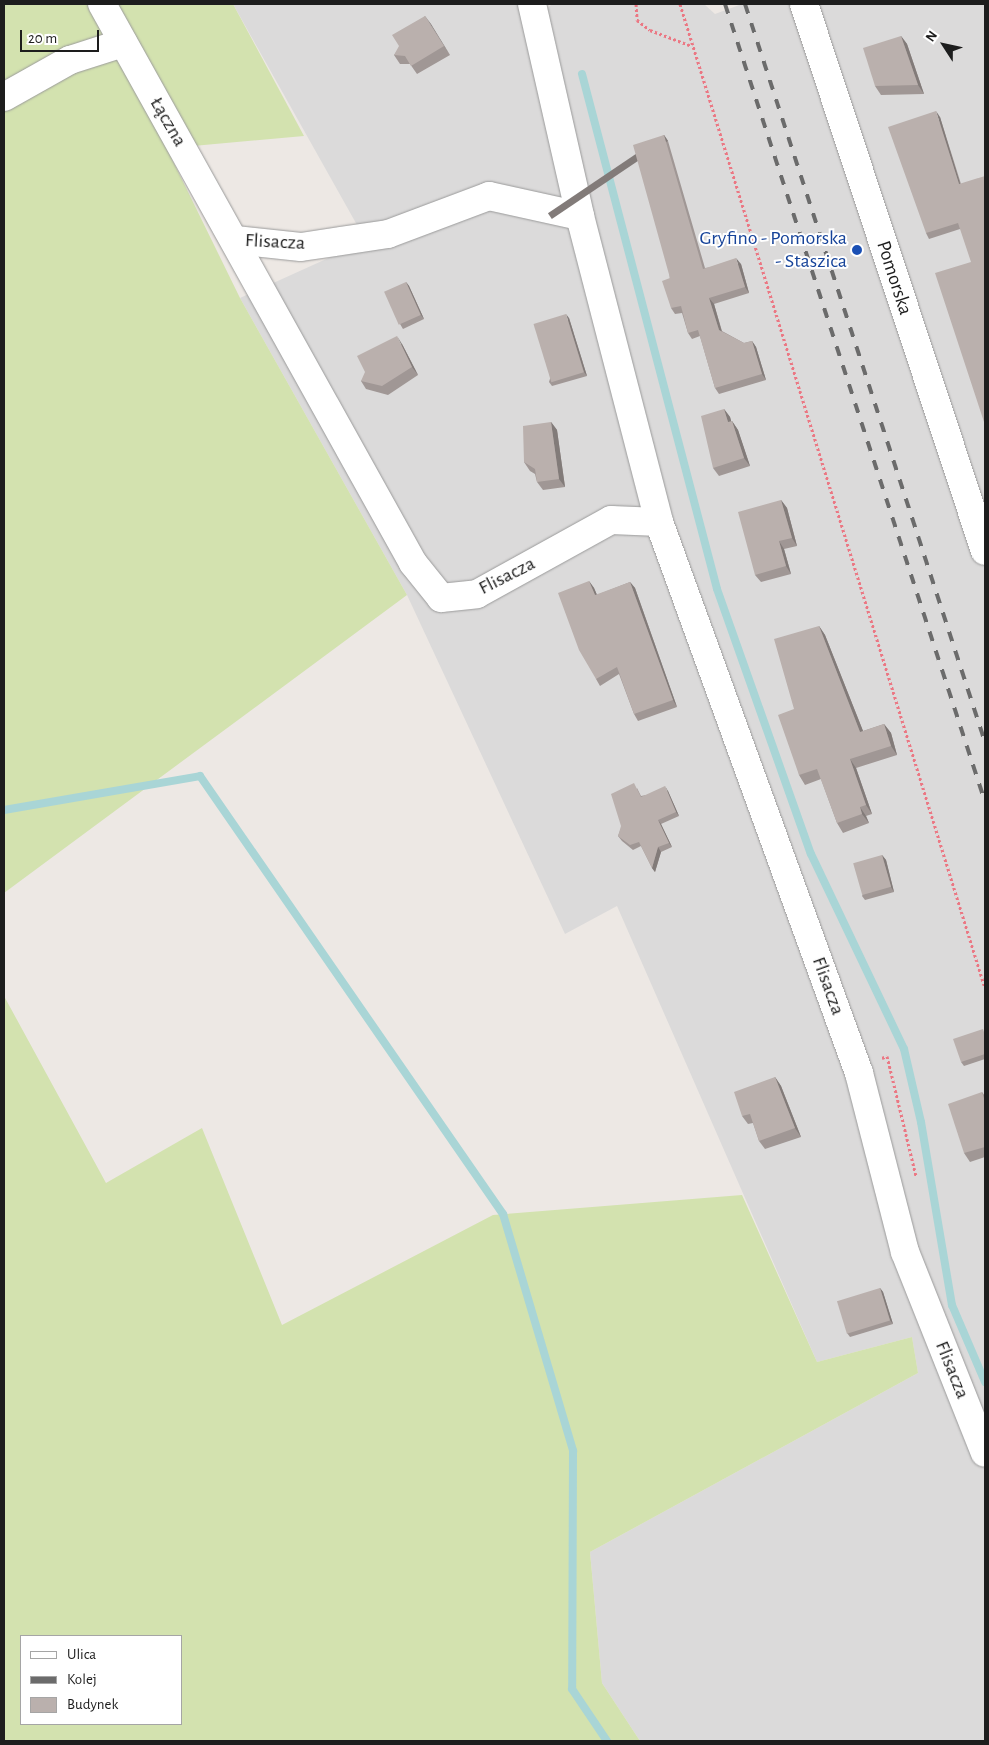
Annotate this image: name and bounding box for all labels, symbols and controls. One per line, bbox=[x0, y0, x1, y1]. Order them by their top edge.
scale bar bbox=[22, 20, 101, 52]
north arrow bbox=[919, 20, 969, 70]
text: N bbox=[923, 28, 940, 44]
text: 20 m bbox=[28, 31, 57, 46]
street label: Łączna bbox=[144, 93, 192, 151]
place label: Gryfino - Pomorska - Staszica bbox=[700, 226, 847, 273]
street label: Flisacza bbox=[244, 228, 306, 256]
street label: Pomorska bbox=[871, 238, 917, 318]
marker: Gryfino - Pomorska - Staszica bbox=[851, 244, 863, 256]
street label: Flisacza bbox=[475, 552, 539, 600]
street label: Flisacza bbox=[806, 954, 850, 1018]
street label: Flisacza bbox=[930, 1338, 974, 1402]
legend bbox=[20, 1635, 182, 1725]
text: Ulica bbox=[67, 1647, 96, 1662]
text: Kolej bbox=[67, 1672, 97, 1687]
text: Budynek bbox=[67, 1697, 118, 1712]

